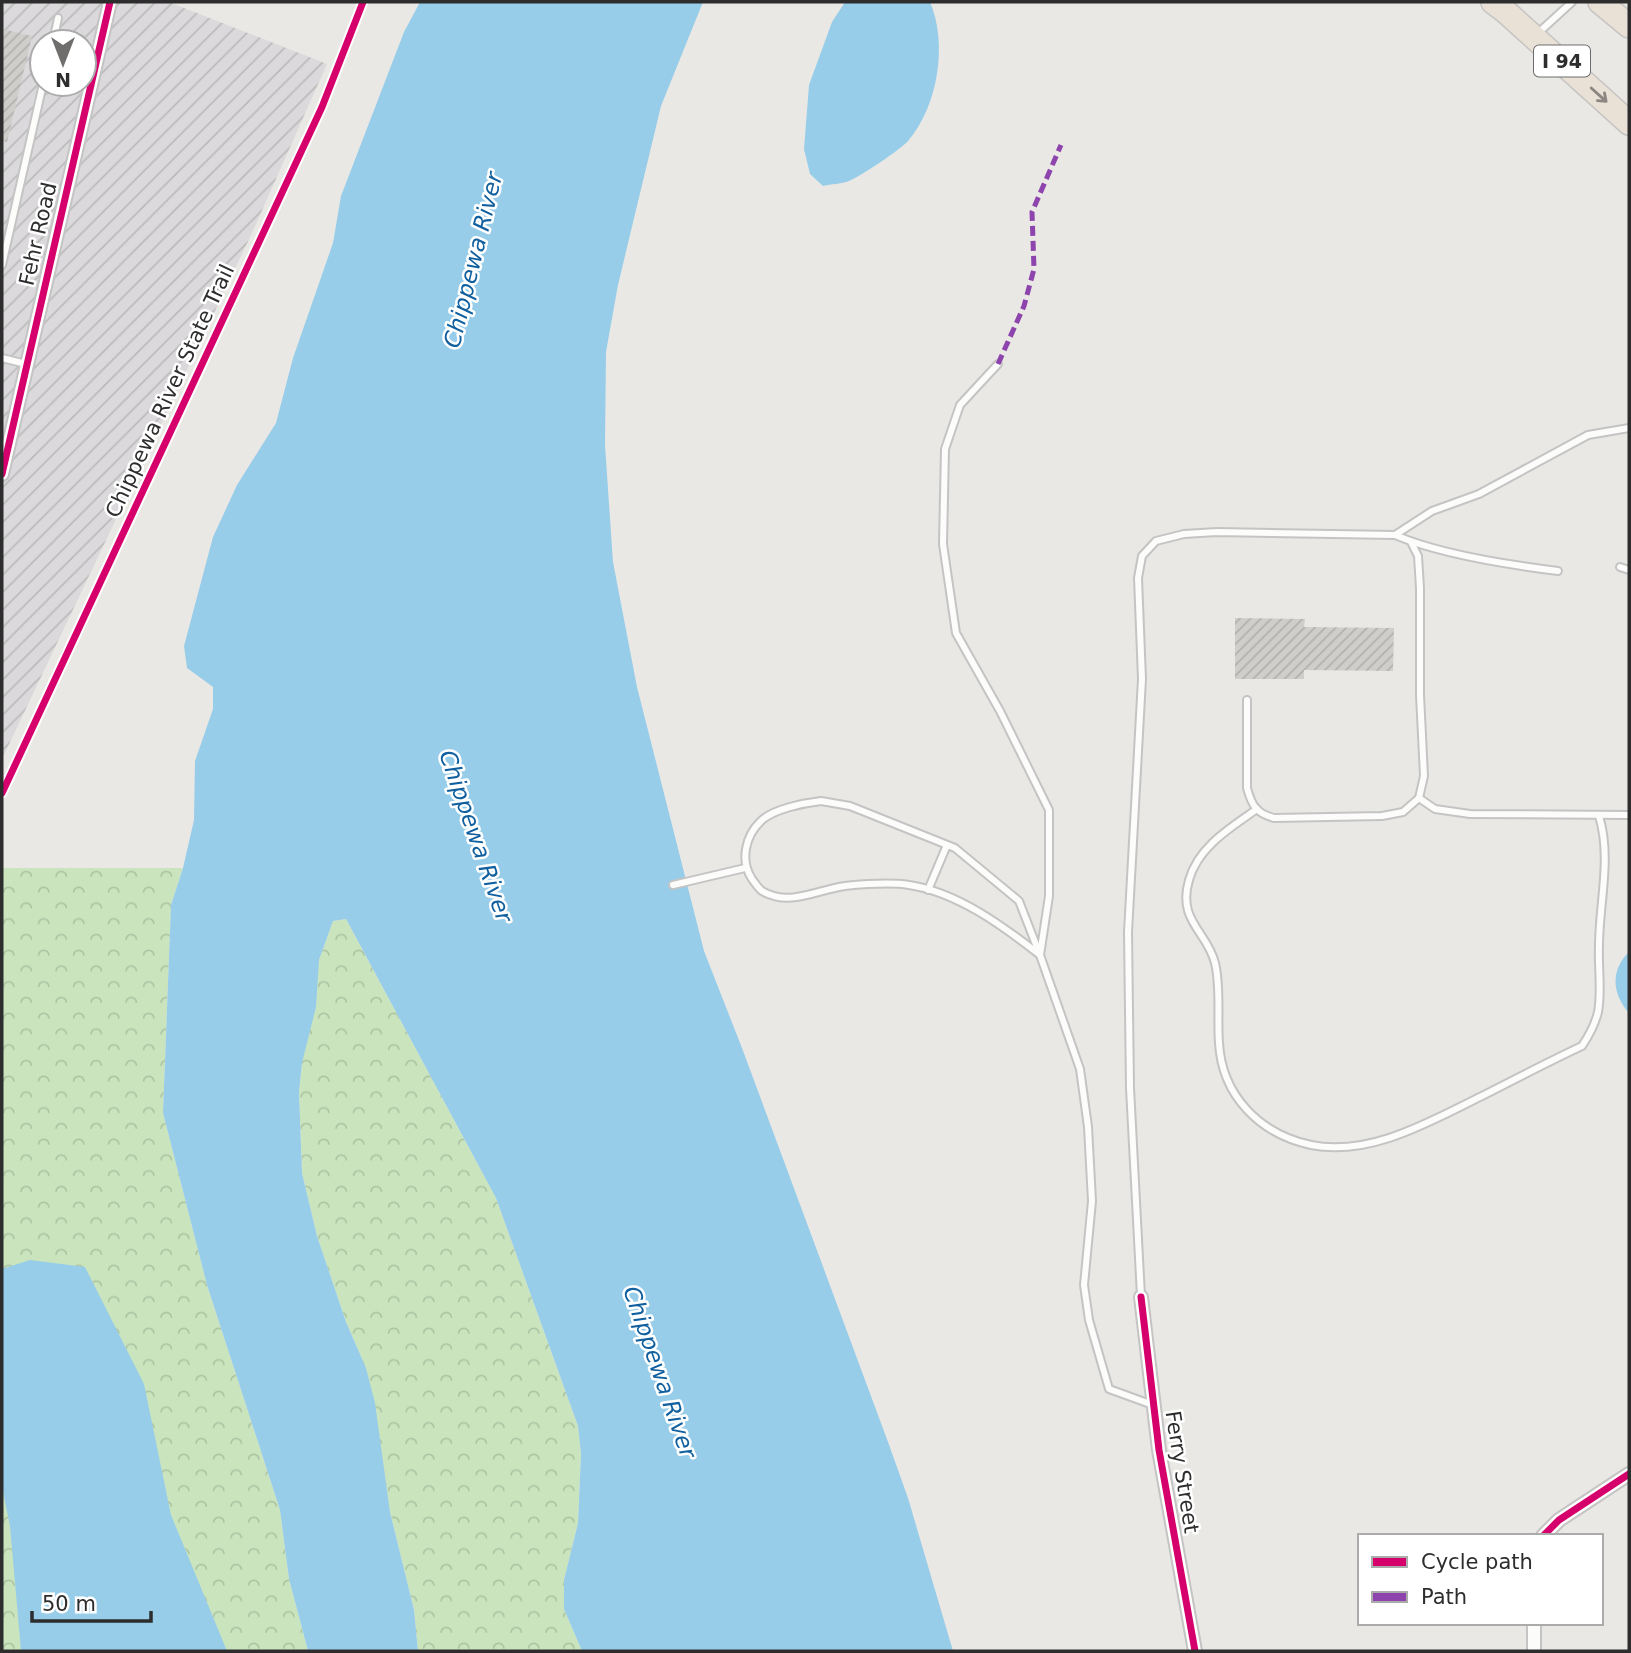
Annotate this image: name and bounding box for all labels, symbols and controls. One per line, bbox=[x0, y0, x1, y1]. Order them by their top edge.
north arrow bbox=[28, 28, 98, 98]
road number: I 94 bbox=[1534, 45, 1590, 76]
text: N bbox=[55, 69, 71, 91]
one-way arrow bbox=[1590, 87, 1608, 103]
water label: Chippewa River bbox=[439, 168, 508, 351]
street label: Fehr Road bbox=[14, 180, 62, 288]
street label: Chippewa River State Trail bbox=[101, 261, 239, 521]
water label: Chippewa River bbox=[434, 747, 518, 927]
water label: Chippewa River bbox=[618, 1283, 702, 1463]
street label: Ferry Street bbox=[1160, 1409, 1204, 1535]
legend bbox=[1358, 1534, 1603, 1625]
text: Cycle path bbox=[1421, 1550, 1533, 1574]
scale bar bbox=[32, 1580, 150, 1624]
text: Path bbox=[1421, 1585, 1467, 1609]
text: 50 m bbox=[42, 1592, 96, 1616]

